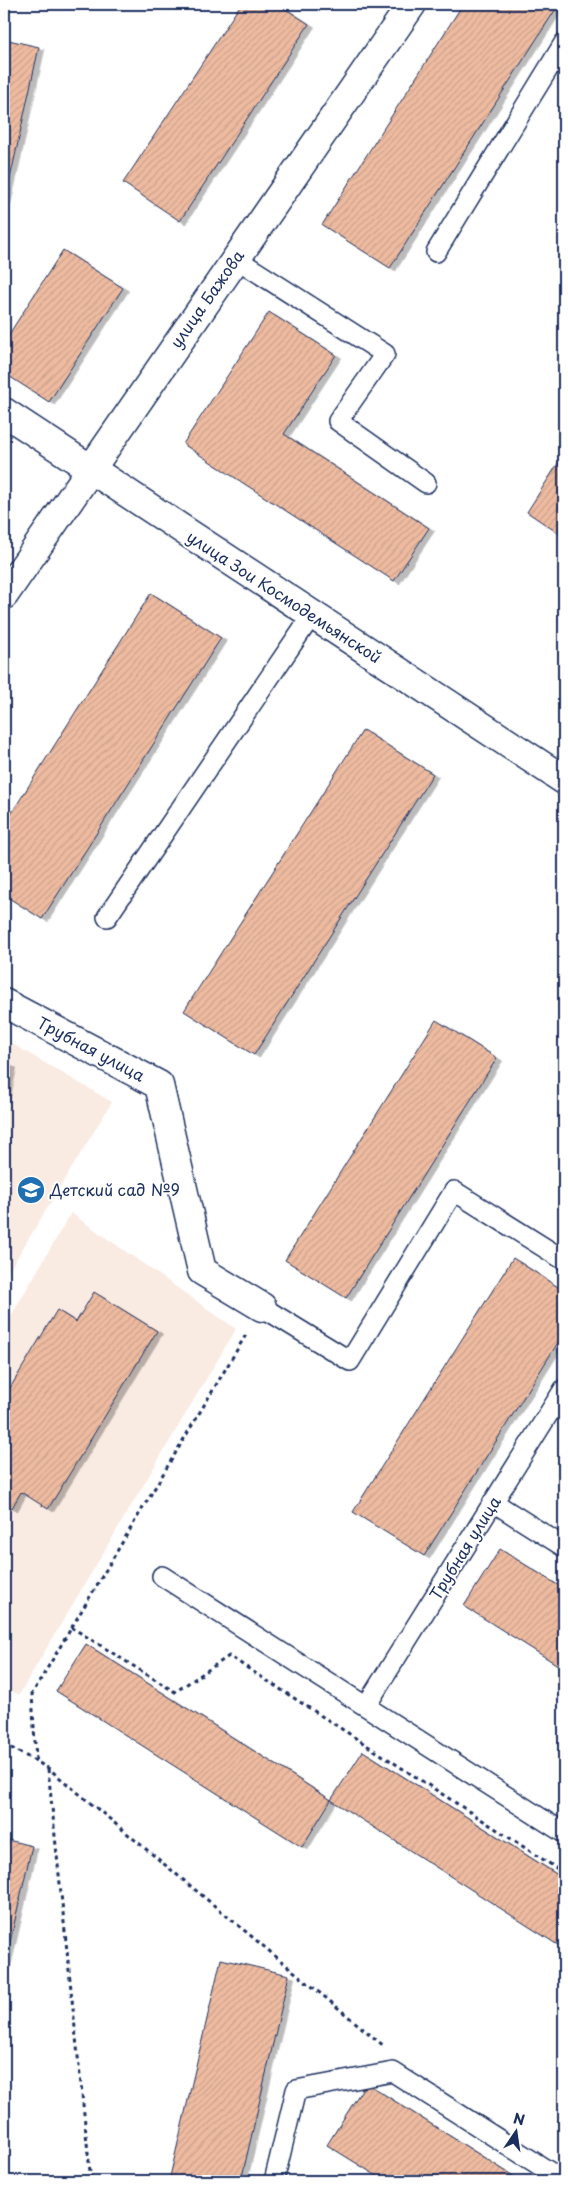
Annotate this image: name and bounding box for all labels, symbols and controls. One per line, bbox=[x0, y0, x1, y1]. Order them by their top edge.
street label: улица Бажова bbox=[163, 244, 249, 352]
street label: улица Зои Космодемьянской bbox=[182, 524, 387, 668]
street label: Трубная улица bbox=[33, 1010, 149, 1087]
school or university icon: Детский сад №9 bbox=[16, 1175, 46, 1205]
place label: Детский сад №9 bbox=[49, 1177, 180, 1201]
street label: Трубная улица bbox=[423, 1491, 506, 1604]
text: N bbox=[511, 2107, 527, 2130]
north arrow bbox=[490, 2108, 540, 2158]

